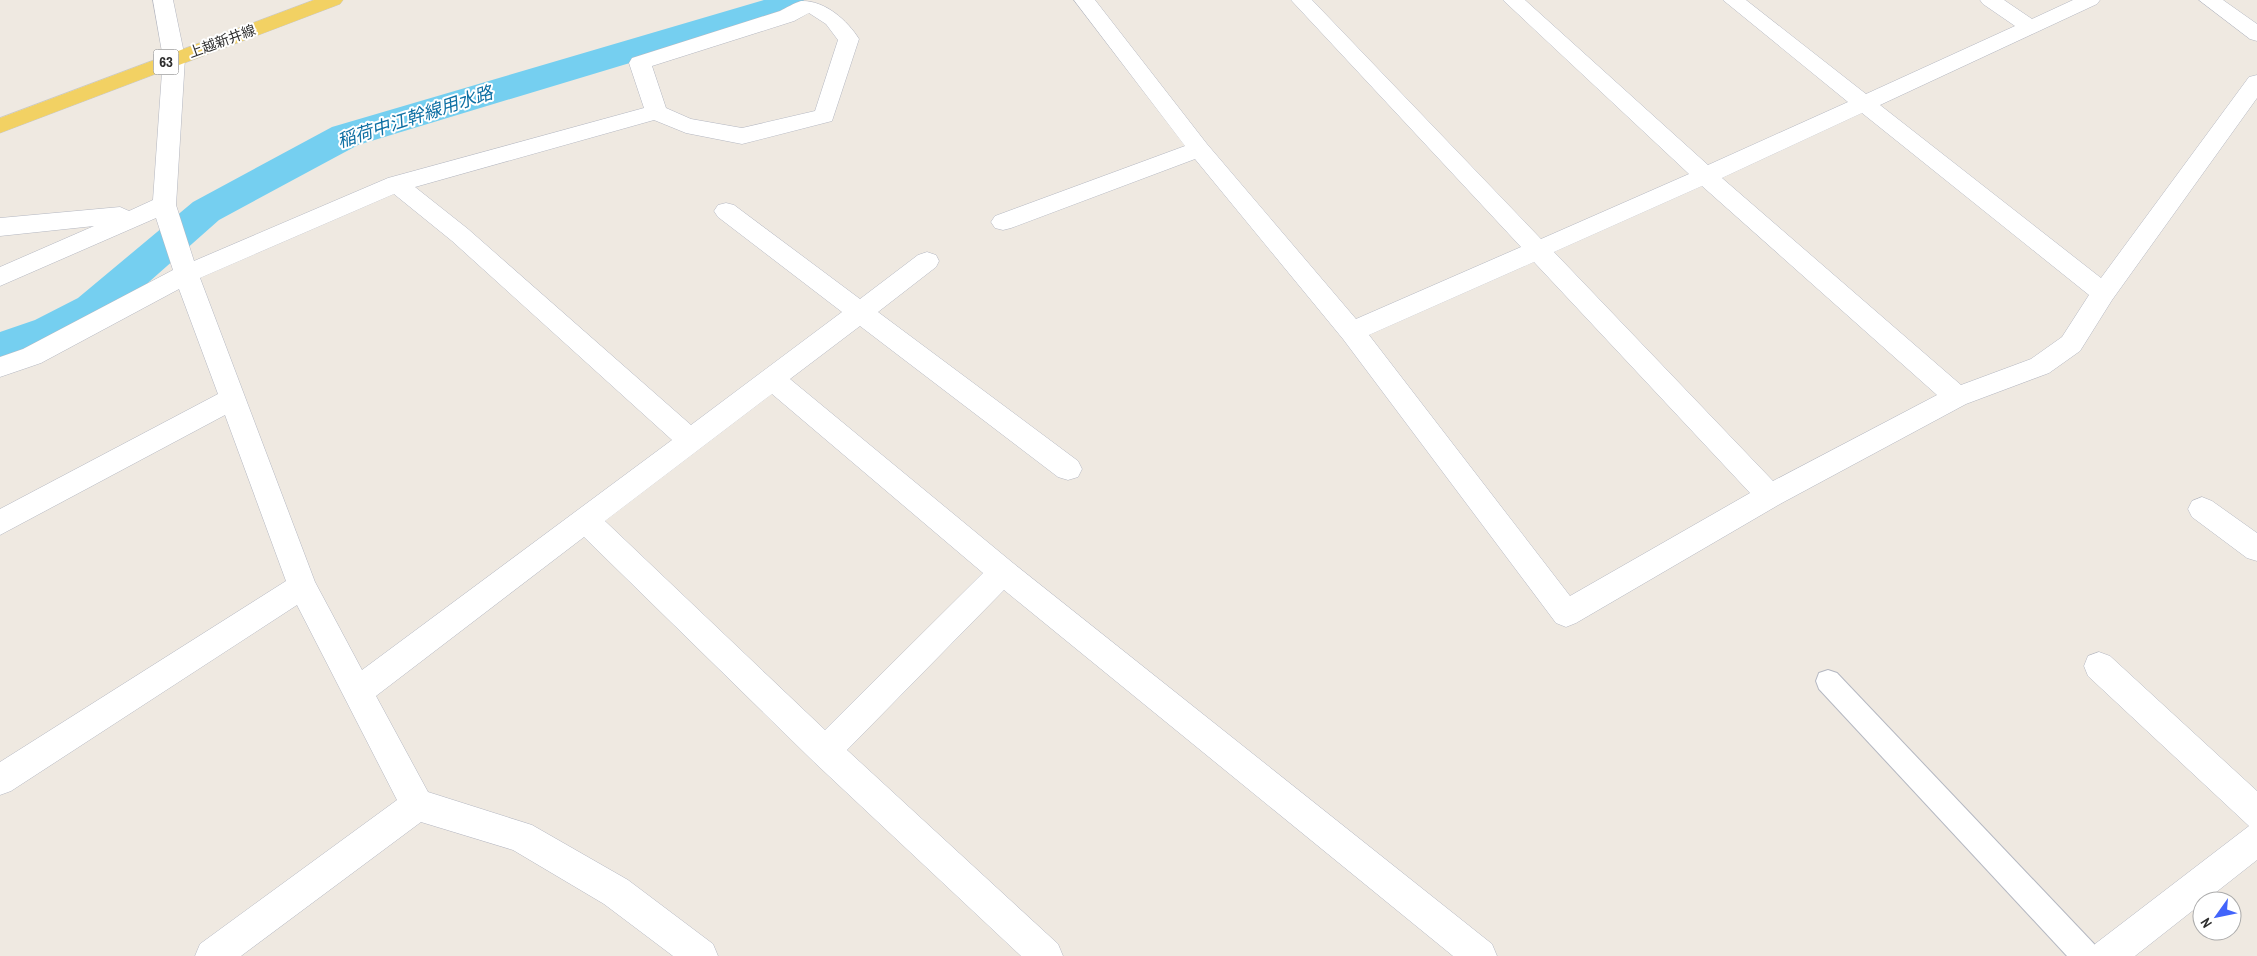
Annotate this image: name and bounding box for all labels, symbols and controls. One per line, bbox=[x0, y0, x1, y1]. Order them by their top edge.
street label: 上越新井線 bbox=[186, 21, 258, 61]
road number: 63 bbox=[154, 50, 178, 74]
water label: 稲荷中江幹線用水路 bbox=[334, 79, 498, 153]
north arrow bbox=[2192, 891, 2242, 941]
text: N bbox=[2196, 915, 2216, 931]

